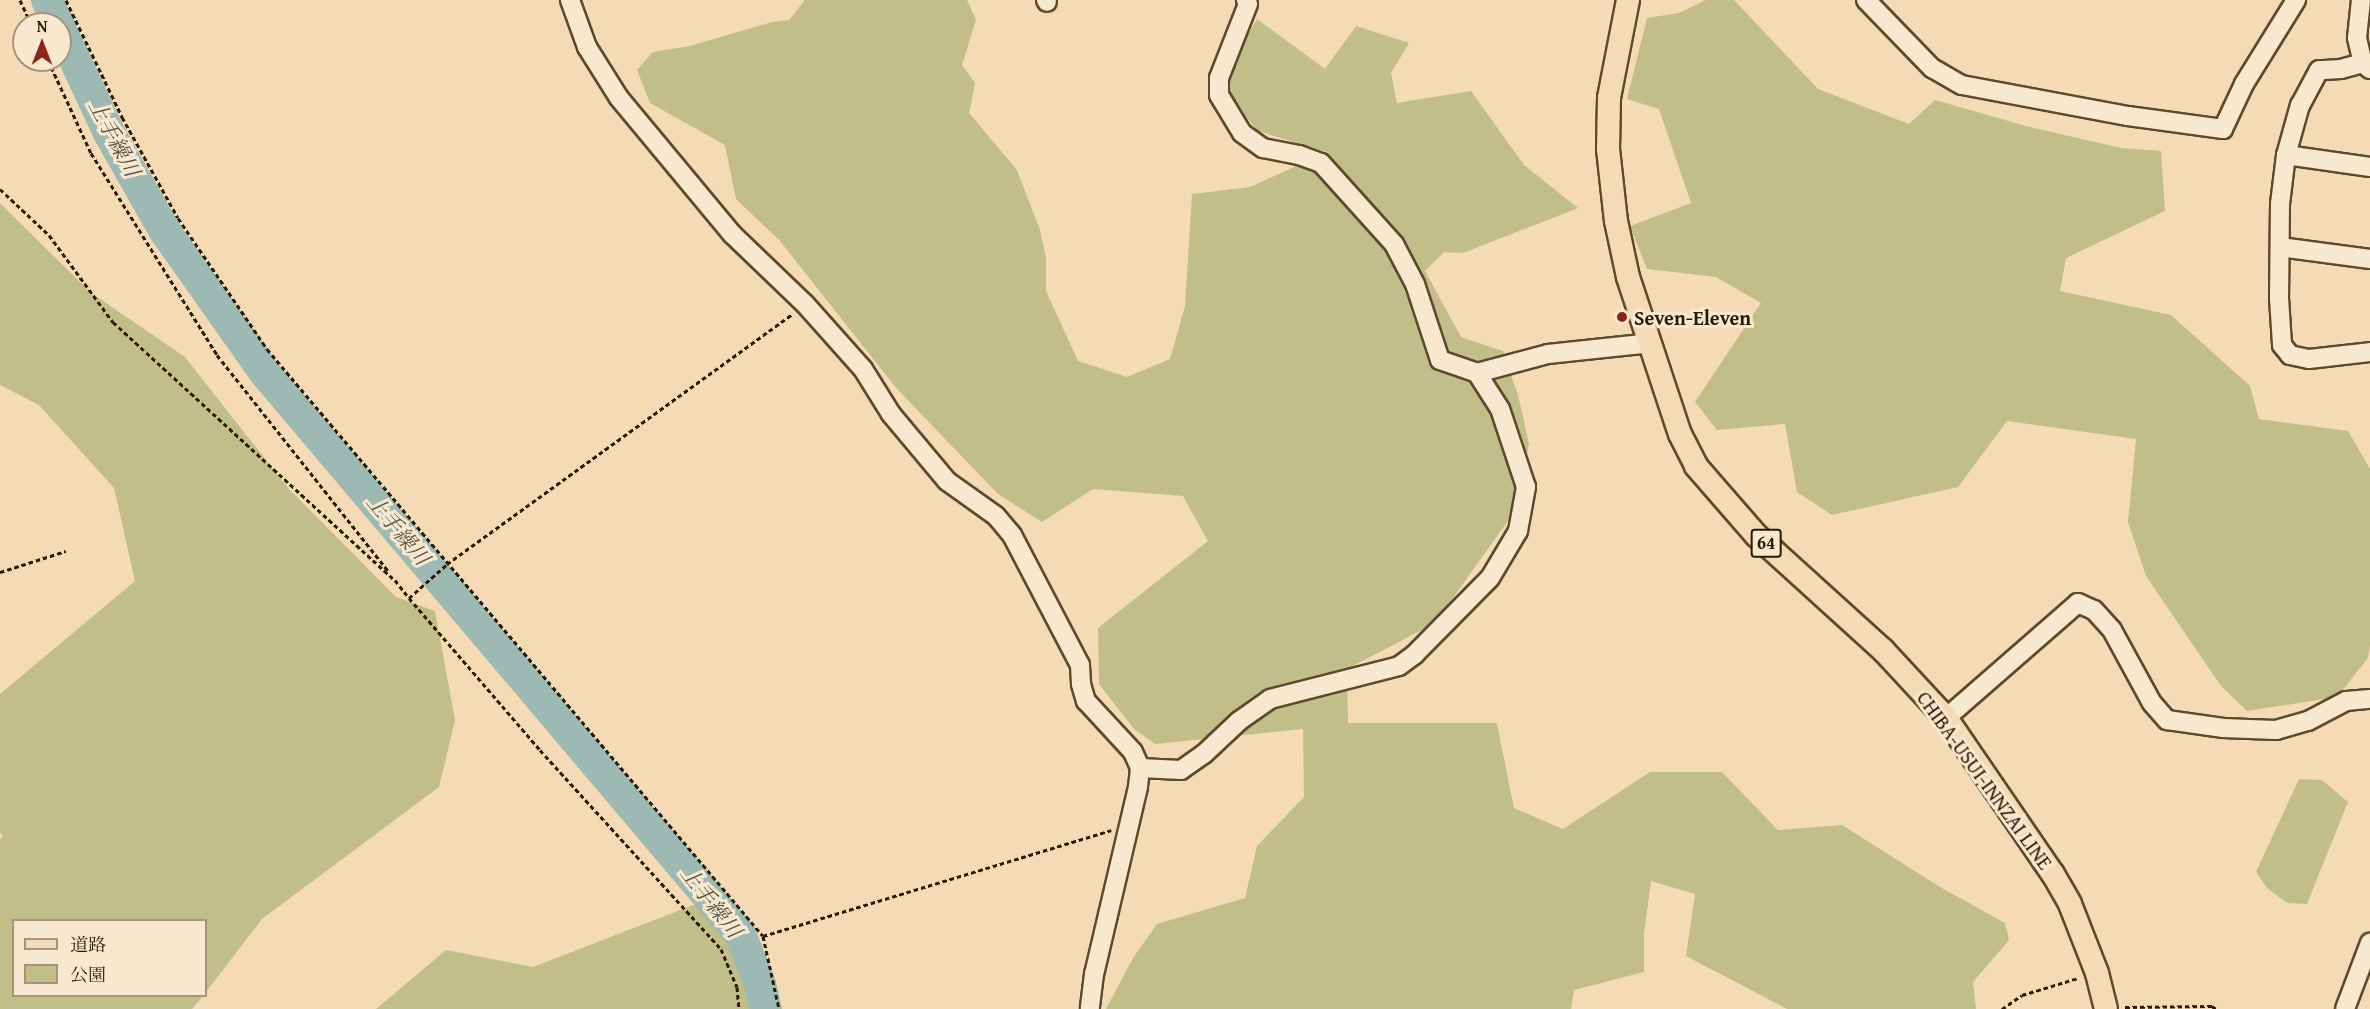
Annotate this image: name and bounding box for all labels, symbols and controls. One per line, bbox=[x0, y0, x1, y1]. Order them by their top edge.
north arrow bbox=[12, 12, 72, 72]
text: N bbox=[37, 14, 47, 38]
water label: 上手繰川 bbox=[83, 95, 145, 181]
place label: Seven-Eleven bbox=[1634, 305, 1751, 329]
marker: Seven-Eleven bbox=[1615, 310, 1629, 324]
water label: 上手繰川 bbox=[361, 490, 435, 570]
road number: 64 bbox=[1750, 528, 1782, 558]
street label: CHIBA-USUI-INNZAI LINE bbox=[1912, 686, 2058, 874]
water label: 上手繰川 bbox=[675, 861, 747, 943]
legend bbox=[12, 919, 207, 997]
text: 道路 bbox=[70, 931, 106, 958]
text: 公園 bbox=[70, 961, 106, 988]

